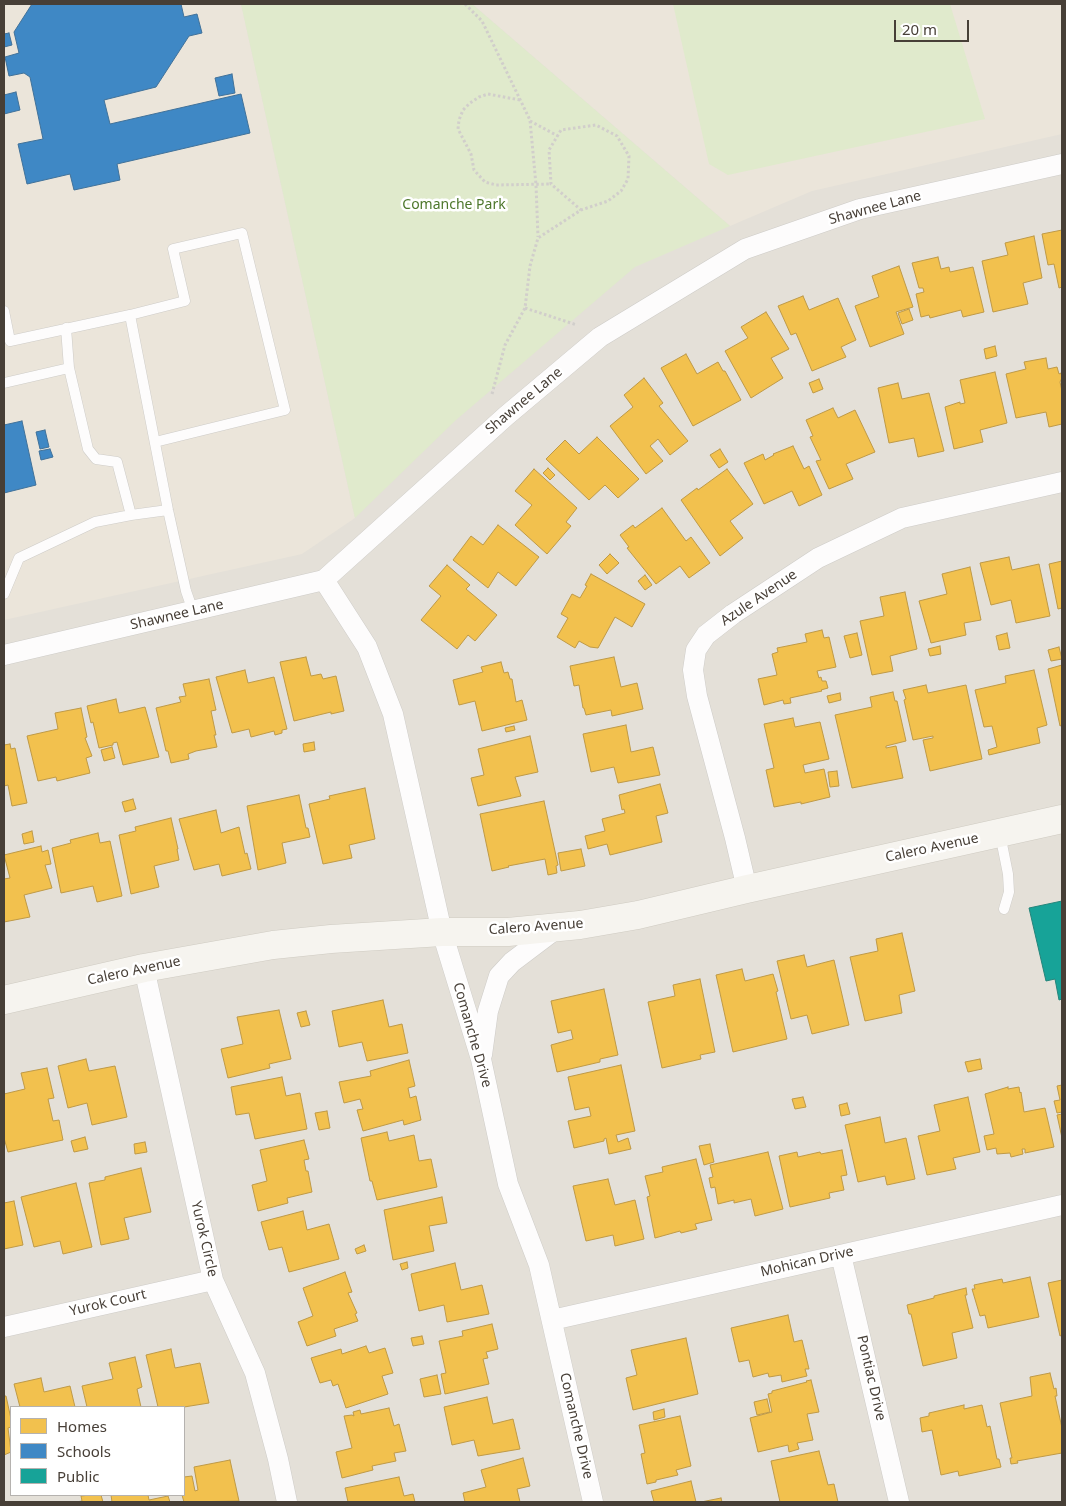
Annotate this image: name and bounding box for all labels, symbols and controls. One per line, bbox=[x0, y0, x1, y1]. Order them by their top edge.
scale bar bbox=[896, 10, 971, 42]
text: 20 m bbox=[902, 19, 937, 39]
street label: Shawnee Lane bbox=[827, 188, 923, 228]
park label: Comanche Park bbox=[402, 197, 506, 213]
street label: Shawnee Lane bbox=[482, 364, 566, 438]
street label: Azule Avenue bbox=[718, 566, 800, 630]
street label: Shawnee Lane bbox=[129, 596, 225, 634]
street label: Calero Avenue bbox=[884, 830, 980, 866]
street label: Calero Avenue bbox=[488, 915, 584, 939]
street label: Calero Avenue bbox=[86, 953, 182, 989]
street label: Comanche Drive bbox=[449, 981, 495, 1089]
street label: Yurok Circle bbox=[187, 1199, 221, 1279]
street label: Mohican Drive bbox=[759, 1243, 855, 1281]
street label: Yurok Court bbox=[68, 1286, 148, 1320]
street label: Pontiac Drive bbox=[853, 1334, 889, 1422]
street label: Comanche Drive bbox=[556, 1371, 596, 1481]
legend bbox=[10, 1406, 185, 1496]
text: Homes bbox=[57, 1416, 107, 1436]
text: Schools bbox=[57, 1441, 111, 1461]
text: Public bbox=[57, 1466, 100, 1486]

